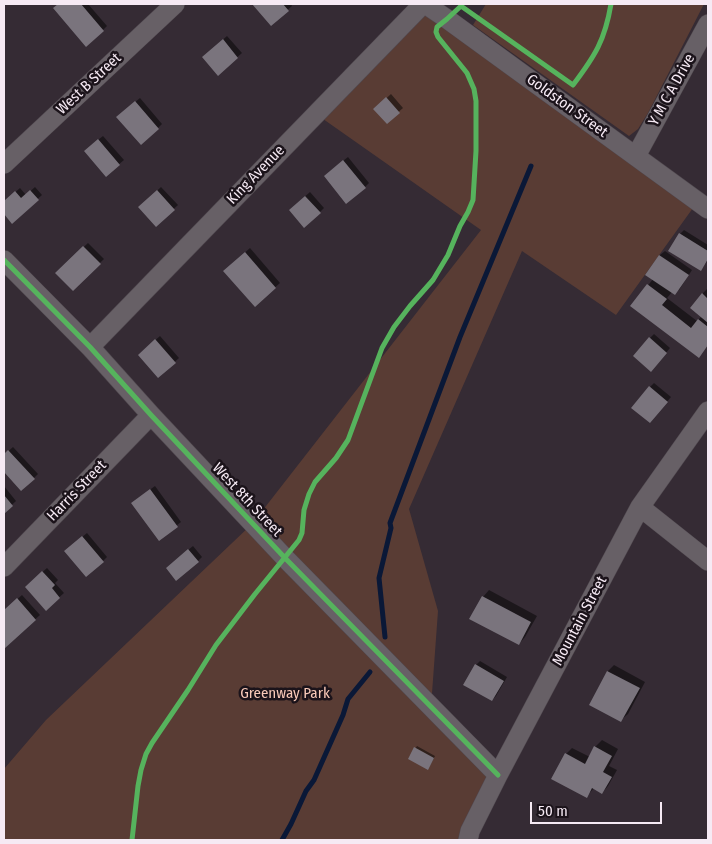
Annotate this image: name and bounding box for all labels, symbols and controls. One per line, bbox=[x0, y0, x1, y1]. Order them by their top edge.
street label: West B Street bbox=[53, 49, 125, 119]
street label: Y M C A Drive bbox=[645, 51, 699, 129]
street label: Goldston Street bbox=[523, 71, 611, 141]
street label: King Avenue bbox=[223, 142, 289, 208]
street label: Harris Street bbox=[44, 457, 110, 525]
street label: West 8th Street bbox=[208, 459, 286, 541]
street label: Mountain Street bbox=[549, 573, 611, 669]
park label: Greenway Park bbox=[240, 685, 330, 703]
scale bar bbox=[532, 792, 664, 824]
text: 50 m bbox=[538, 802, 568, 820]

